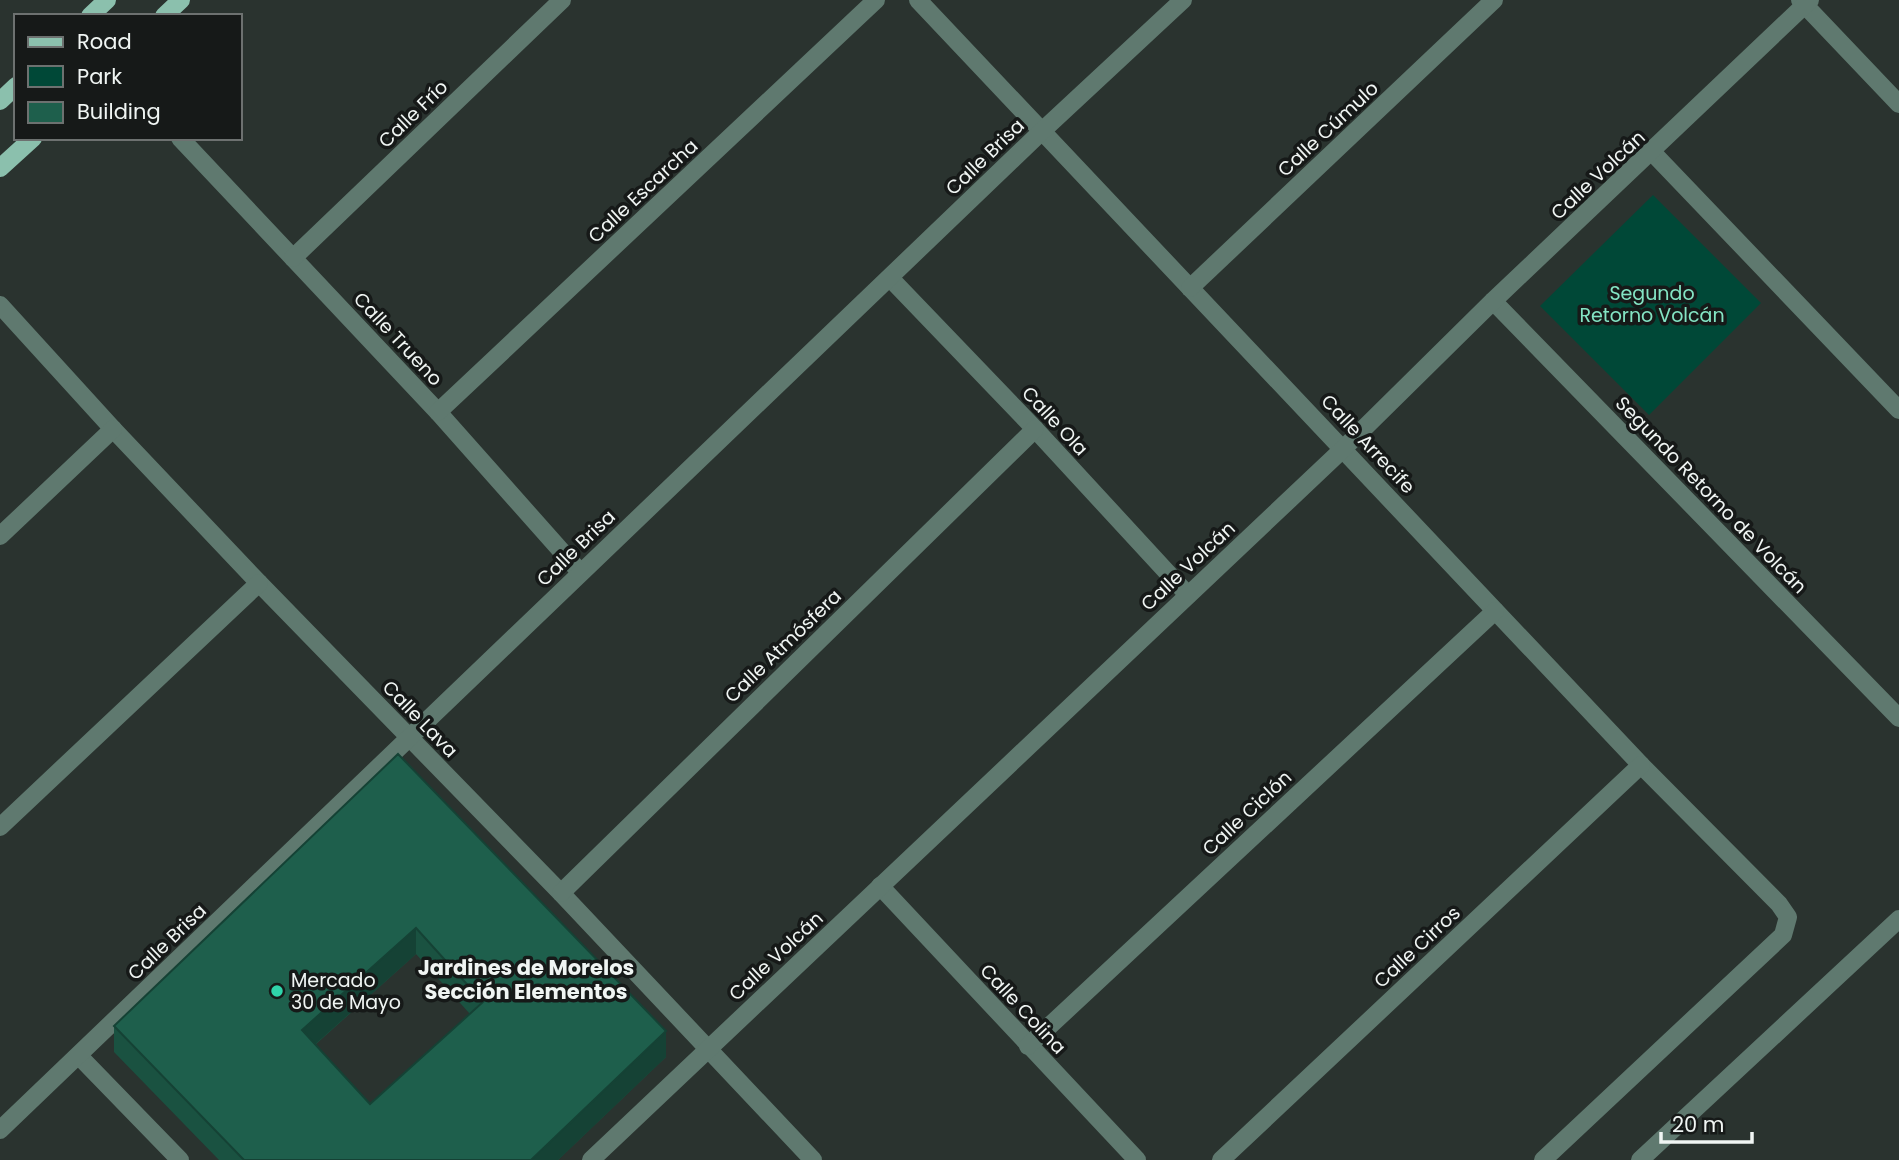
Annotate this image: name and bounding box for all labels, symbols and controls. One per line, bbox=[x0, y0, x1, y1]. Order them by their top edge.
legend bbox=[14, 14, 242, 140]
text: Road bbox=[77, 27, 132, 56]
text: Park bbox=[77, 62, 122, 91]
street label: Calle Frío bbox=[372, 74, 454, 154]
street label: Calle Cúmulo bbox=[1272, 75, 1384, 183]
text: Building bbox=[77, 97, 161, 126]
street label: Calle Brisa bbox=[940, 113, 1030, 201]
street label: Calle Volcán bbox=[1545, 124, 1651, 226]
street label: Calle Escarcha bbox=[582, 133, 704, 249]
park label: Segundo Retorno Volcán bbox=[1579, 280, 1725, 329]
street label: Calle Trueno bbox=[347, 286, 449, 392]
street label: Calle Ola bbox=[1016, 380, 1094, 462]
street label: Calle Arrecife bbox=[1315, 388, 1421, 500]
street label: Segundo Retorno de Volcán bbox=[1609, 390, 1813, 600]
street label: Calle Brisa bbox=[531, 504, 621, 592]
street label: Calle Volcán bbox=[1135, 515, 1241, 617]
street label: Calle Atmósfera bbox=[719, 583, 847, 709]
street label: Calle Lava bbox=[376, 674, 464, 764]
street label: Calle Ciclón bbox=[1196, 764, 1298, 862]
street label: Calle Brisa bbox=[122, 898, 212, 986]
street label: Calle Cirros bbox=[1368, 900, 1466, 994]
street label: Calle Volcán bbox=[723, 905, 829, 1007]
district label: Jardines de Morelos Sección Elementos bbox=[418, 953, 634, 1006]
street label: Calle Colina bbox=[974, 958, 1072, 1060]
place label: Mercado 30 de Mayo bbox=[291, 967, 401, 1016]
marker: Mercado 30 de Mayo bbox=[269, 983, 285, 999]
scale bar bbox=[1661, 1100, 1752, 1144]
text: 20 m bbox=[1672, 1110, 1725, 1139]

